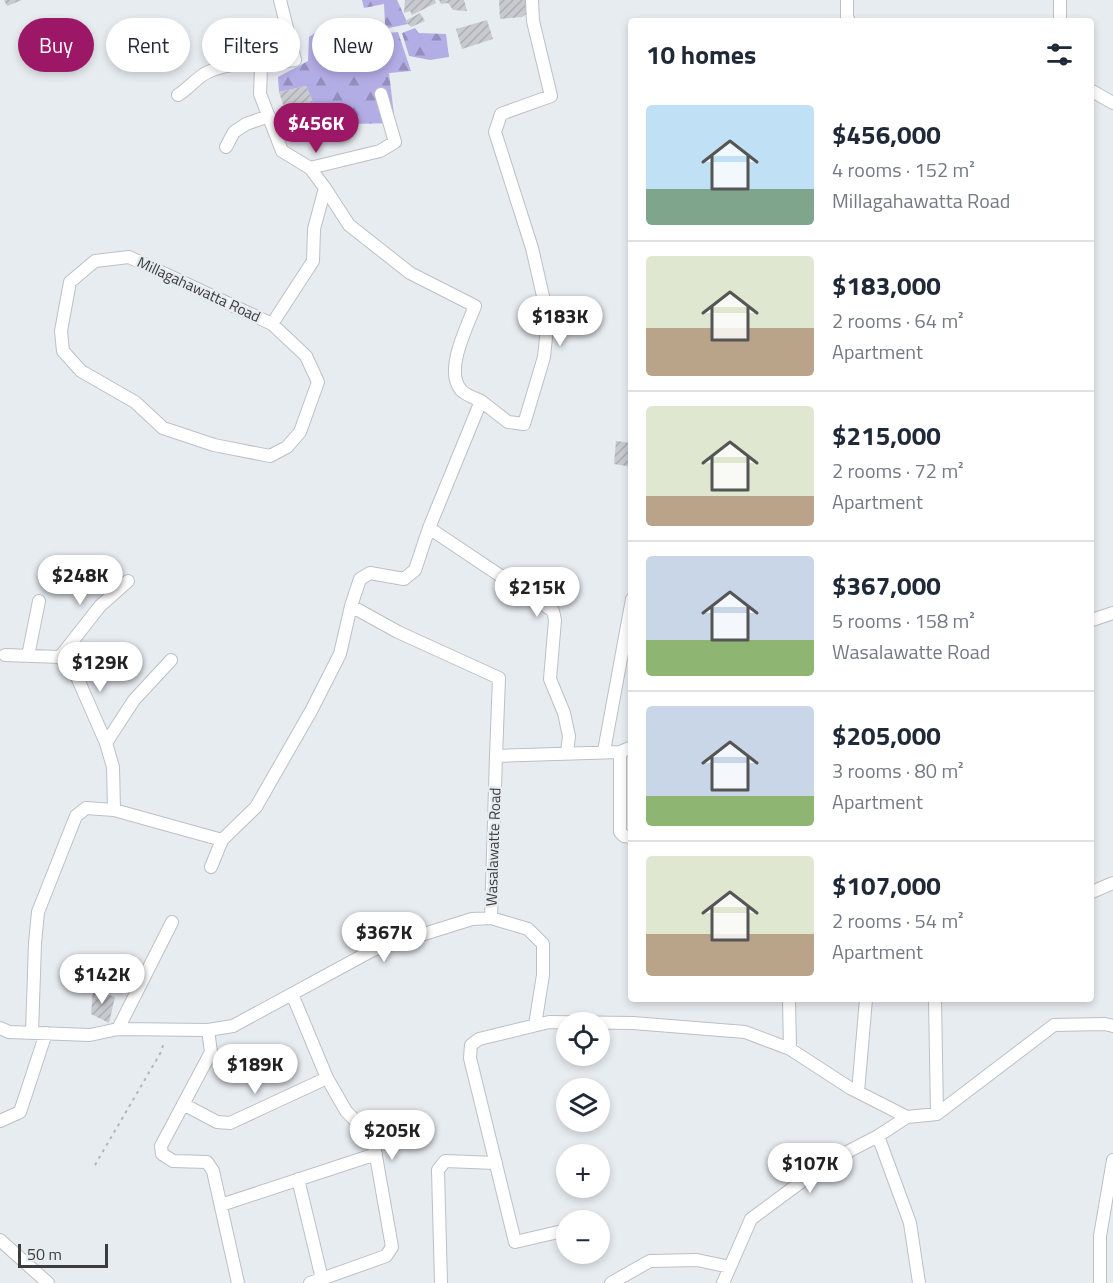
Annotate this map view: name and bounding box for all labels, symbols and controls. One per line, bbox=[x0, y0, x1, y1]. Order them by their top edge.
chip: Buy bbox=[18, 18, 94, 72]
chip: Rent bbox=[106, 18, 190, 72]
chip: Filters bbox=[202, 18, 300, 72]
chip: New bbox=[312, 18, 394, 72]
text: 10 homes bbox=[646, 35, 756, 74]
icon: filters bbox=[1043, 38, 1076, 71]
pin: $456K bbox=[274, 103, 358, 154]
text: $456K bbox=[288, 107, 344, 138]
text: $456,000 bbox=[832, 115, 941, 154]
icon: home bbox=[694, 129, 766, 201]
text: 4 rooms · 152 m² bbox=[832, 154, 975, 185]
text: Millagahawatta Road bbox=[832, 185, 1010, 216]
street label: Millagahawatta Road bbox=[133, 250, 265, 328]
text: $183,000 bbox=[832, 266, 941, 305]
icon: home bbox=[694, 280, 766, 352]
pin: $183K bbox=[518, 296, 602, 347]
text: $183K bbox=[532, 300, 588, 331]
text: 2 rooms · 64 m² bbox=[832, 305, 964, 336]
text: Apartment bbox=[832, 336, 923, 367]
text: $215,000 bbox=[832, 416, 941, 455]
icon: home bbox=[694, 430, 766, 502]
text: 2 rooms · 72 m² bbox=[832, 455, 964, 486]
text: Apartment bbox=[832, 486, 923, 517]
pin: $248K bbox=[38, 555, 122, 606]
text: $248K bbox=[52, 559, 108, 590]
text: $367,000 bbox=[832, 566, 941, 605]
pin: $215K bbox=[495, 567, 579, 618]
text: $215K bbox=[509, 571, 565, 602]
icon: home bbox=[694, 580, 766, 652]
text: 5 rooms · 158 m² bbox=[832, 605, 975, 636]
text: Wasalawatte Road bbox=[832, 636, 990, 667]
pin: $129K bbox=[58, 642, 142, 693]
text: $129K bbox=[72, 646, 128, 677]
text: $205,000 bbox=[832, 716, 941, 755]
icon: home bbox=[694, 730, 766, 802]
text: 3 rooms · 80 m² bbox=[832, 755, 964, 786]
text: Apartment bbox=[832, 786, 923, 817]
street label: Wasalawatte Road bbox=[479, 787, 507, 907]
text: $107,000 bbox=[832, 866, 941, 905]
icon: home bbox=[694, 880, 766, 952]
text: 2 rooms · 54 m² bbox=[832, 905, 964, 936]
pin: $367K bbox=[342, 912, 426, 963]
text: $367K bbox=[356, 916, 412, 947]
text: Apartment bbox=[832, 936, 923, 967]
pin: $142K bbox=[60, 954, 144, 1005]
text: $142K bbox=[74, 958, 130, 989]
map controls bbox=[556, 1012, 610, 1264]
button: locate bbox=[556, 1012, 610, 1066]
pin: $189K bbox=[213, 1044, 297, 1095]
text: $189K bbox=[227, 1048, 283, 1079]
button: layers bbox=[556, 1078, 610, 1132]
pin: $205K bbox=[350, 1110, 434, 1161]
text: $205K bbox=[364, 1114, 420, 1145]
pin: $107K bbox=[768, 1143, 852, 1194]
button: + bbox=[556, 1144, 610, 1198]
text: $107K bbox=[782, 1147, 838, 1178]
button: − bbox=[556, 1210, 610, 1264]
scale bar bbox=[18, 1241, 108, 1268]
text: 50 m bbox=[27, 1242, 62, 1266]

